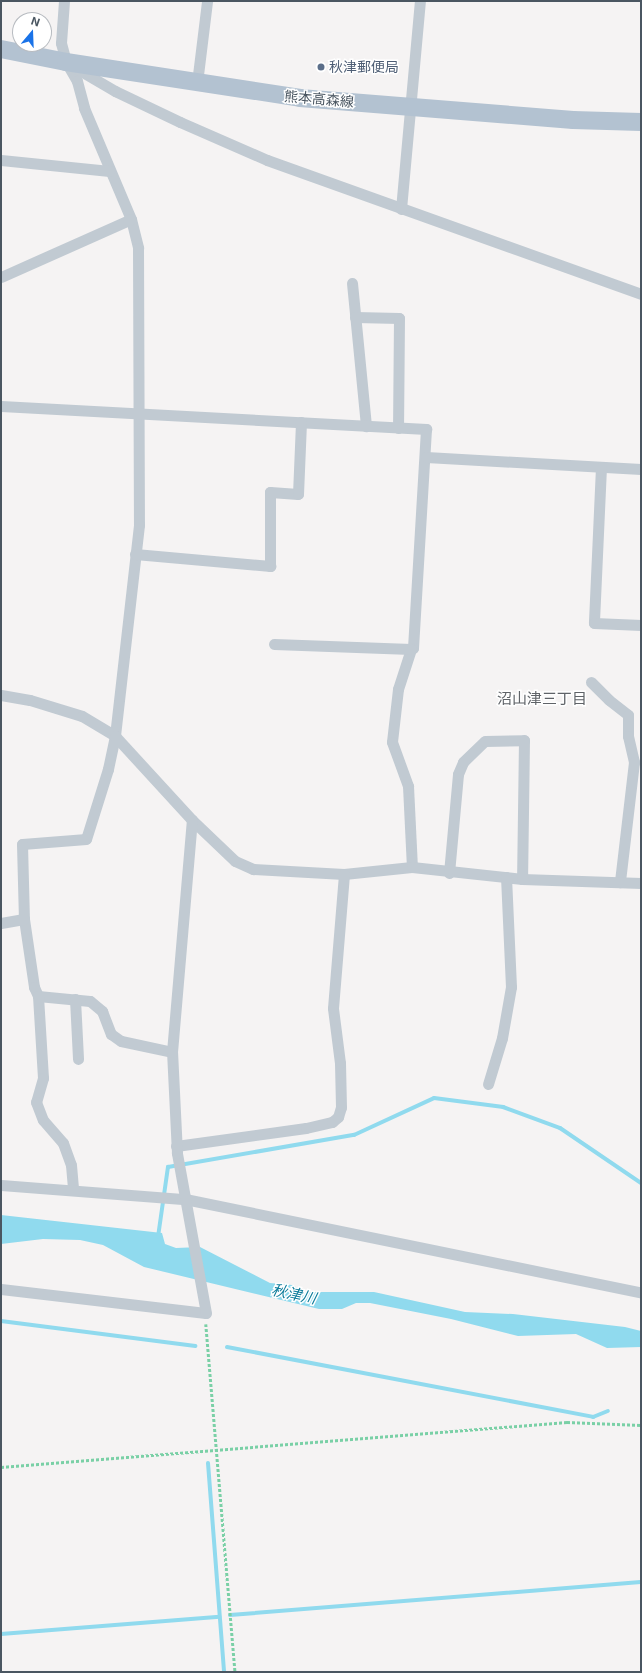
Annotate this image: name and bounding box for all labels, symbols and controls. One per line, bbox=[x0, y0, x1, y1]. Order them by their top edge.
north arrow bbox=[12, 12, 52, 52]
text: N bbox=[29, 14, 42, 30]
place label: 秋津郵便局 bbox=[329, 59, 399, 75]
marker: 秋津郵便局 bbox=[316, 62, 326, 72]
street label: 熊本高森線 bbox=[283, 88, 355, 110]
district label: 沼山津三丁目 bbox=[497, 690, 587, 708]
water label: 秋津川 bbox=[270, 1281, 318, 1307]

